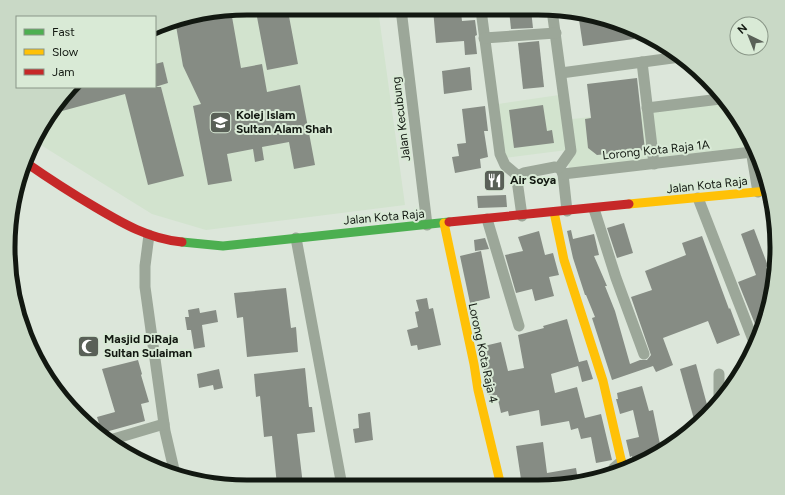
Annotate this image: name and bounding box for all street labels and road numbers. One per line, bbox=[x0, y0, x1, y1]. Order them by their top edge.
street label: Jalan Kecubung bbox=[389, 76, 413, 162]
street label: Lorong Kota Raja 1A bbox=[602, 137, 710, 163]
street label: Jalan Kota Raja bbox=[666, 174, 748, 196]
street label: Jalan Kota Raja bbox=[343, 206, 425, 228]
street label: Lorong Kota Raja 4 bbox=[466, 302, 501, 405]

